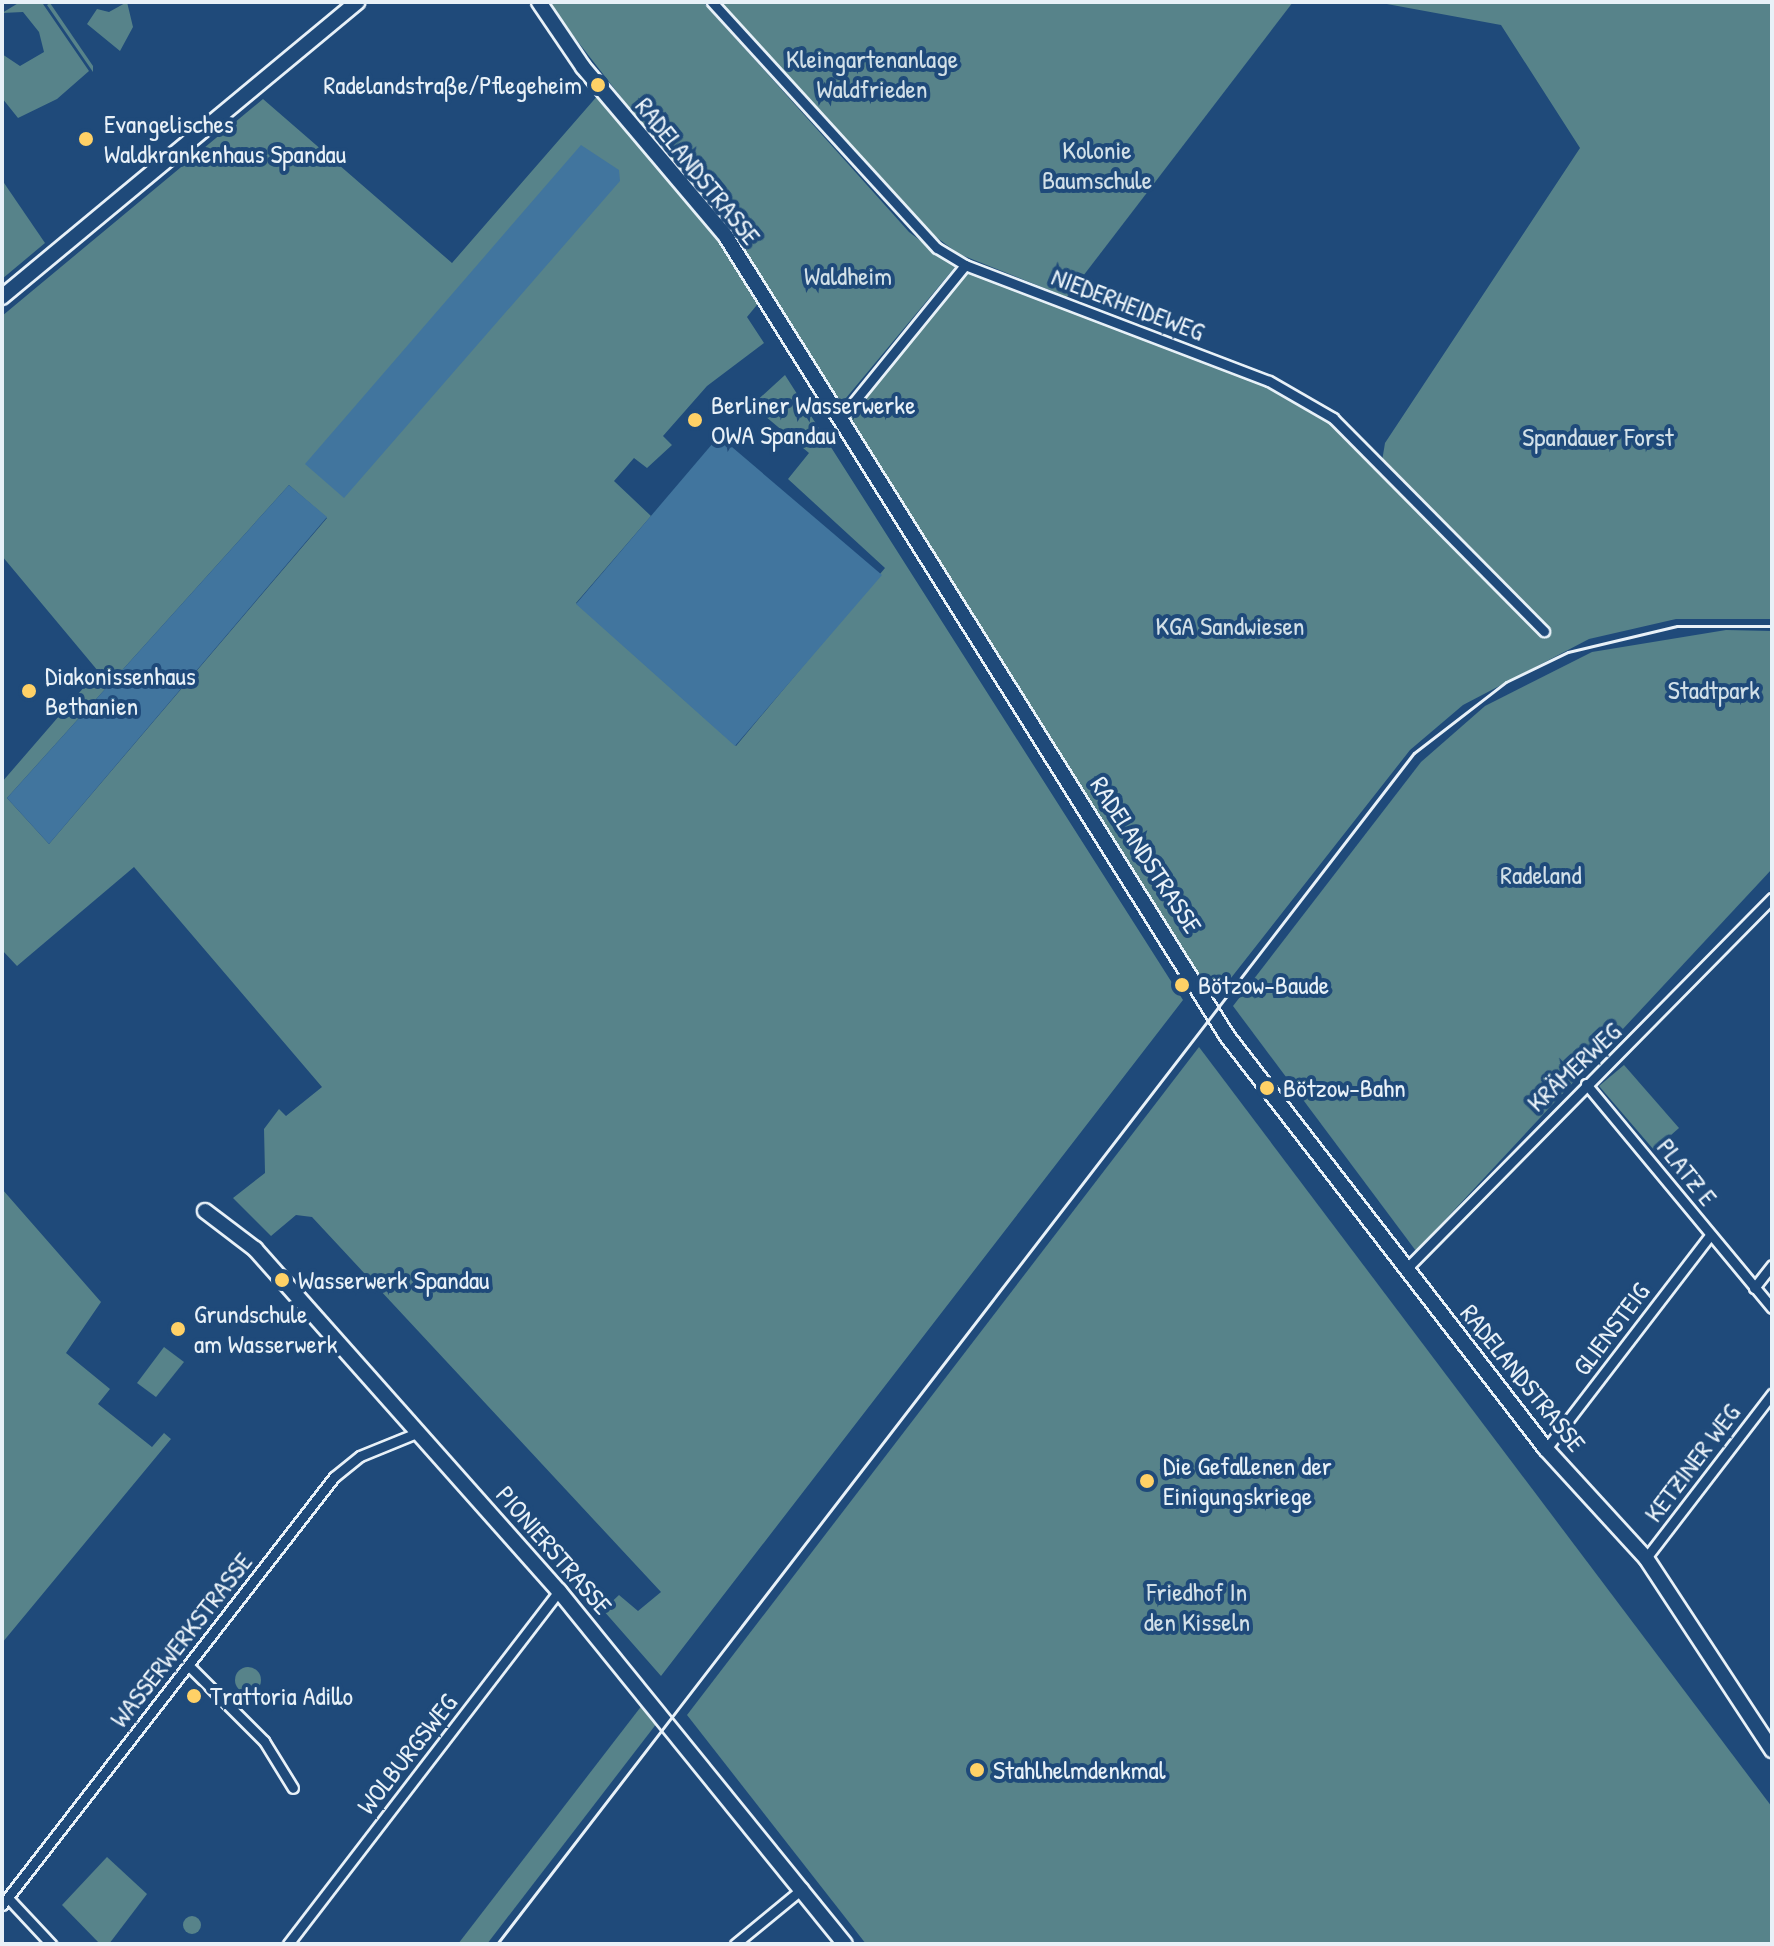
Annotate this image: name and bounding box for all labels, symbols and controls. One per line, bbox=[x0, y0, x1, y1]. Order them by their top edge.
park label: Kleingartenanlage Waldfrieden bbox=[786, 43, 958, 104]
place label: Radelandstraße/Pflegeheim bbox=[323, 69, 582, 101]
marker: Radelandstraße/Pflegeheim bbox=[589, 76, 607, 94]
street label: RADELANDSTRASSE bbox=[629, 91, 767, 251]
place label: Evangelisches Waldkrankenhaus Spandau bbox=[104, 108, 346, 170]
marker: Evangelisches Waldkrankenhaus Spandau bbox=[75, 128, 97, 150]
park label: Kolonie Baumschule bbox=[1042, 134, 1152, 196]
park label: Waldheim bbox=[804, 260, 892, 292]
street label: NIEDERHEIDEWEG bbox=[1047, 261, 1209, 347]
place label: Berliner Wasserwerke OWA Spandau bbox=[711, 389, 915, 450]
marker: Berliner Wasserwerke OWA Spandau bbox=[686, 411, 704, 429]
park label: Spandauer Forst bbox=[1522, 421, 1674, 453]
park label: KGA Sandwiesen bbox=[1155, 610, 1305, 642]
place label: Diakonissenhaus Bethanien bbox=[45, 660, 196, 722]
park label: Stadtpark bbox=[1668, 674, 1760, 706]
marker: Diakonissenhaus Bethanien bbox=[20, 682, 38, 700]
street label: RADELANDSTRASSE bbox=[1084, 771, 1208, 939]
park label: Radeland bbox=[1500, 859, 1582, 891]
place label: Bötzow-Baude bbox=[1198, 969, 1329, 1001]
marker: Bötzow-Baude bbox=[1173, 976, 1191, 994]
street label: KRÄMERWEG bbox=[1521, 1016, 1627, 1118]
place label: Bötzow-Bahn bbox=[1283, 1072, 1406, 1104]
marker: Bötzow-Bahn bbox=[1258, 1079, 1276, 1097]
street label: PLATZ E bbox=[1650, 1132, 1724, 1212]
place label: Wasserwerk Spandau bbox=[298, 1264, 489, 1296]
marker: Wasserwerk Spandau bbox=[273, 1271, 291, 1289]
street label: GLIENSTEIG bbox=[1566, 1277, 1656, 1381]
place label: Grundschule am Wasserwerk bbox=[194, 1298, 338, 1360]
street label: RADELANDSTRASSE bbox=[1454, 1298, 1592, 1458]
marker: Grundschule am Wasserwerk bbox=[169, 1320, 187, 1338]
street label: KETZINER WEG bbox=[1638, 1398, 1746, 1528]
place label: Die Gefallenen der Einigungskriege bbox=[1163, 1450, 1332, 1512]
marker: Die Gefallenen der Einigungskriege bbox=[1138, 1472, 1156, 1490]
street label: PIONIERSTRASSE bbox=[490, 1479, 618, 1621]
street label: WASSERWERKSTRASSE bbox=[103, 1547, 259, 1733]
park label: Friedhof In den Kisseln bbox=[1144, 1576, 1250, 1638]
place label: Trattoria Adillo bbox=[210, 1680, 353, 1712]
marker: Trattoria Adillo bbox=[185, 1687, 203, 1705]
street label: WOLBURGSWEG bbox=[350, 1688, 464, 1820]
place label: Stahlhelmdenkmal bbox=[993, 1754, 1166, 1786]
marker: Stahlhelmdenkmal bbox=[968, 1761, 986, 1779]

